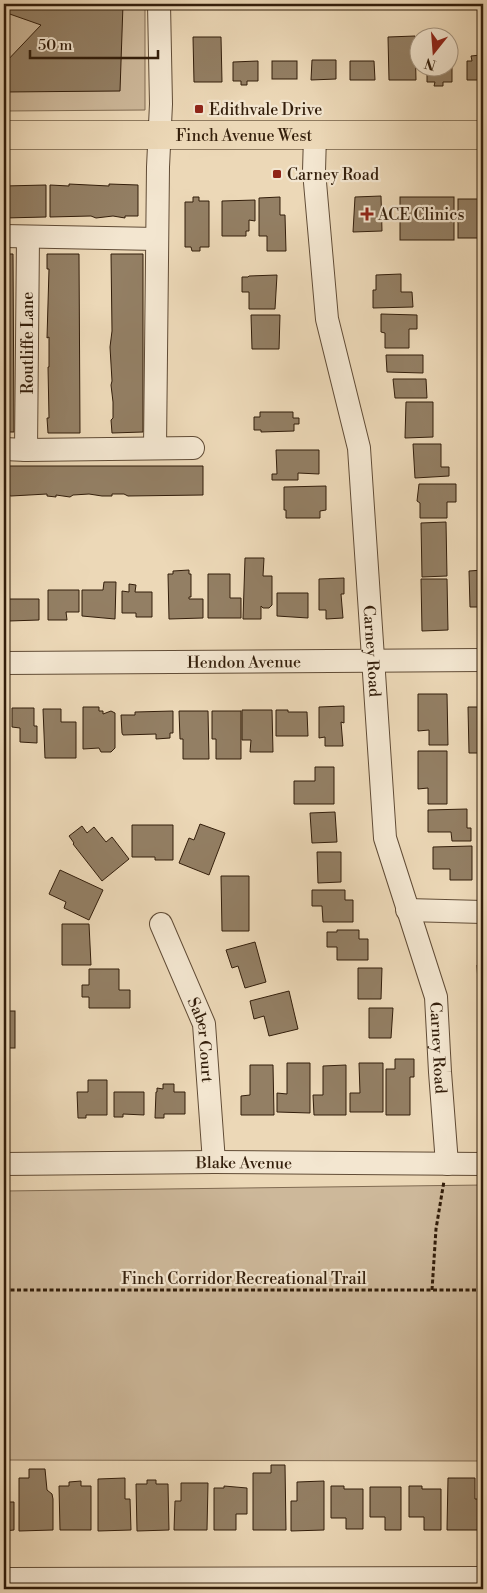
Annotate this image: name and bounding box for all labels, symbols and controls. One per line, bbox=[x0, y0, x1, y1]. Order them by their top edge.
scale bar bbox=[30, 28, 158, 60]
north arrow bbox=[410, 28, 460, 78]
text: 50 m bbox=[38, 36, 72, 55]
text: N bbox=[423, 53, 438, 74]
place label: Edithvale Drive bbox=[209, 100, 322, 120]
marker: Edithvale Drive bbox=[193, 103, 205, 115]
street label: Finch Avenue West bbox=[176, 126, 313, 146]
place label: Carney Road bbox=[287, 165, 379, 185]
marker: Carney Road bbox=[271, 168, 283, 180]
place label: ACE Clinics bbox=[377, 205, 464, 225]
marker: ACE Clinics bbox=[360, 207, 374, 221]
street label: Routliffe Lane bbox=[18, 292, 38, 394]
street label: Carney Road bbox=[358, 605, 385, 698]
street label: Hendon Avenue bbox=[187, 652, 301, 673]
street label: Saber Court bbox=[183, 994, 217, 1084]
street label: Carney Road bbox=[425, 1001, 451, 1094]
street label: Blake Avenue bbox=[195, 1153, 292, 1174]
street label: Finch Corridor Recreational Trail bbox=[121, 1269, 367, 1289]

